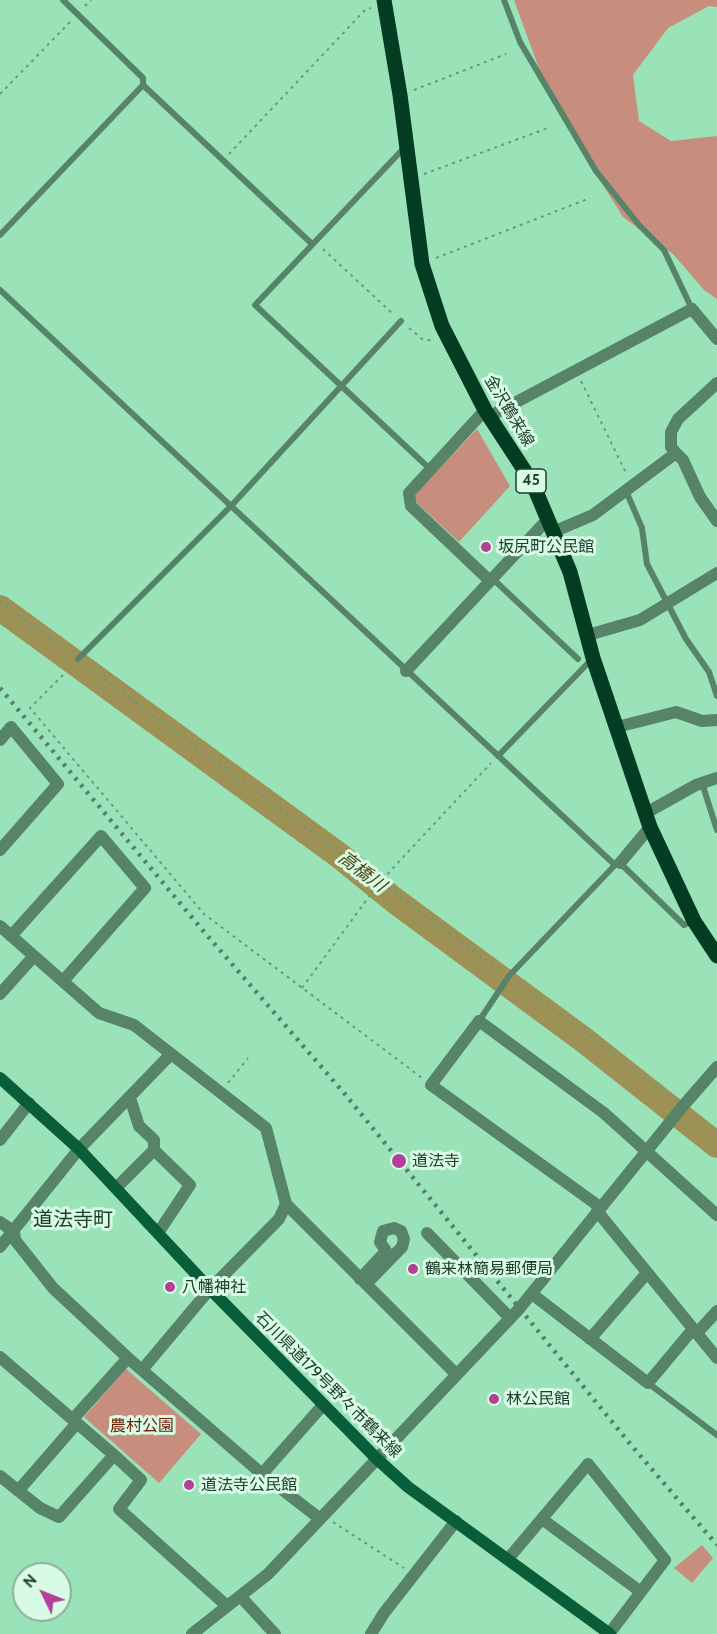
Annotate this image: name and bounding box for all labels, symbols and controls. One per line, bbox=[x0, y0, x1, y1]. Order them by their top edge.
street label: 金沢鶴来線 bbox=[480, 372, 538, 450]
road number: 45 bbox=[516, 469, 546, 493]
place label: 坂尻町公民館 bbox=[498, 537, 594, 557]
marker: 坂尻町公民館 bbox=[479, 540, 493, 554]
water label: 高橋川 bbox=[334, 847, 390, 897]
place label: 道法寺 bbox=[412, 1151, 460, 1171]
marker: 道法寺 bbox=[390, 1152, 408, 1170]
district label: 道法寺町 bbox=[33, 1208, 113, 1232]
place label: 鶴来林簡易郵便局 bbox=[425, 1259, 553, 1279]
marker: 鶴来林簡易郵便局 bbox=[406, 1262, 420, 1276]
place label: 八幡神社 bbox=[182, 1277, 246, 1297]
marker: 八幡神社 bbox=[163, 1280, 177, 1294]
street label: 石川県道179号野々市鶴来線 bbox=[251, 1308, 405, 1462]
place label: 林公民館 bbox=[506, 1389, 570, 1409]
marker: 林公民館 bbox=[487, 1392, 501, 1406]
park label: 農村公園 bbox=[110, 1416, 174, 1436]
place label: 道法寺公民館 bbox=[201, 1475, 297, 1495]
marker: 道法寺公民館 bbox=[182, 1478, 196, 1492]
north arrow bbox=[12, 1562, 72, 1622]
text: N bbox=[19, 1570, 41, 1591]

